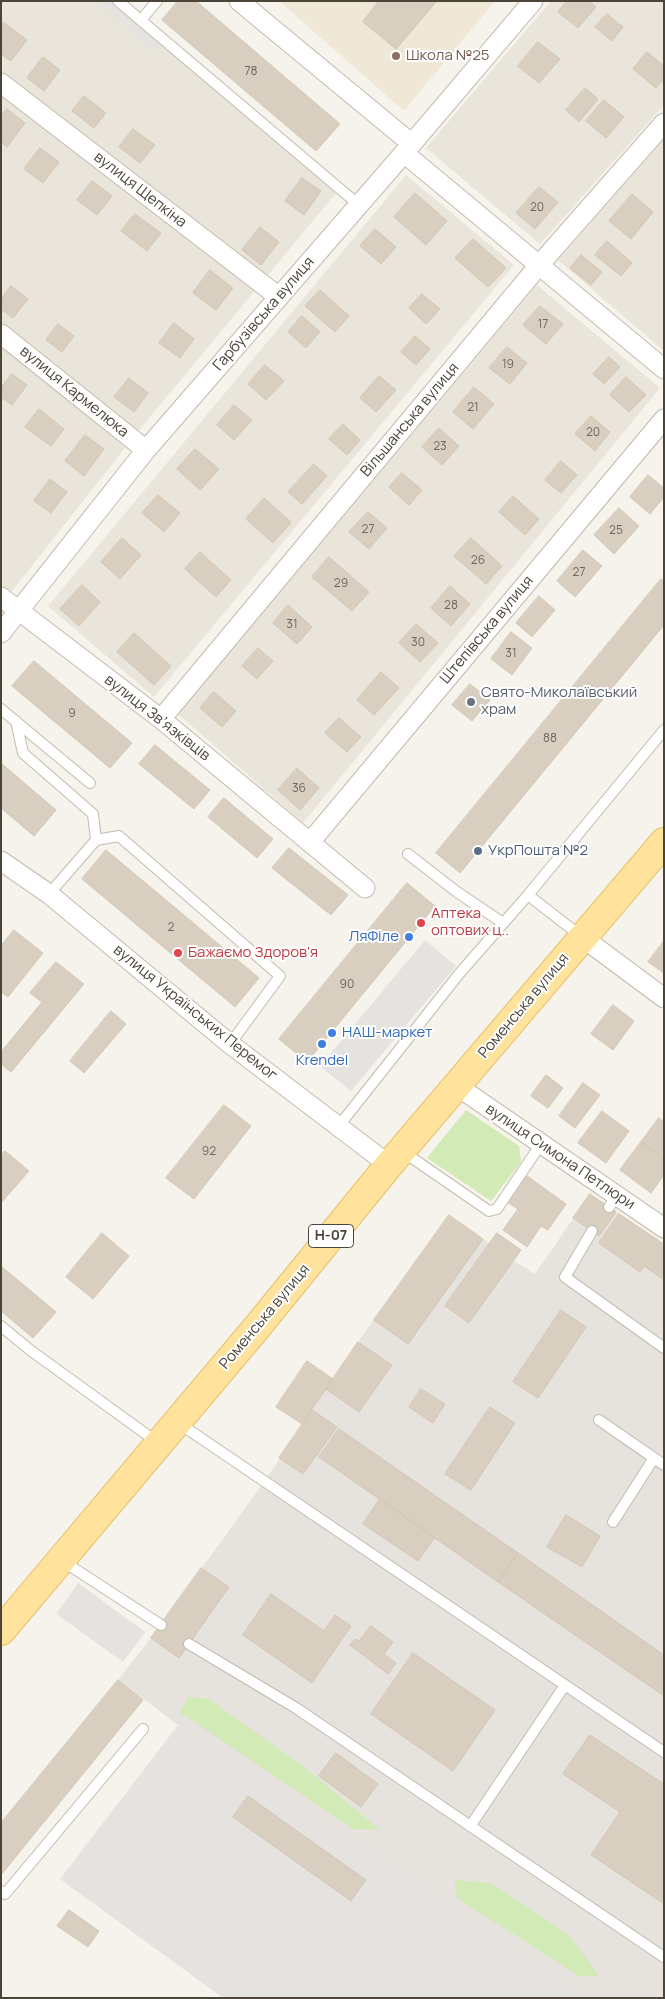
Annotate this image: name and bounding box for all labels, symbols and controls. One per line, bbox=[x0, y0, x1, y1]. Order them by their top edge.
place label: Школа №25 bbox=[406, 47, 490, 65]
marker: Школа №25 bbox=[390, 50, 402, 62]
house number: 78 bbox=[245, 65, 257, 79]
street label: вулиця Щепкіна bbox=[90, 148, 190, 232]
house number: 20 bbox=[530, 201, 544, 215]
street label: Гарбузівська вулиця bbox=[210, 253, 318, 375]
house number: 17 bbox=[538, 318, 548, 332]
street label: вулиця Кармелюка bbox=[16, 343, 132, 441]
house number: 19 bbox=[502, 358, 514, 372]
street label: Вільшанська вулиця bbox=[357, 359, 463, 481]
house number: 21 bbox=[467, 401, 479, 415]
house number: 20 bbox=[586, 426, 600, 440]
house number: 23 bbox=[433, 440, 447, 454]
house number: 27 bbox=[362, 523, 374, 537]
house number: 25 bbox=[609, 524, 623, 538]
house number: 26 bbox=[471, 554, 485, 568]
house number: 27 bbox=[573, 566, 585, 580]
street label: Штепівська вулиця bbox=[437, 572, 537, 688]
house number: 29 bbox=[334, 577, 348, 591]
house number: 28 bbox=[444, 599, 458, 613]
house number: 31 bbox=[286, 618, 298, 632]
house number: 30 bbox=[411, 636, 425, 650]
house number: 31 bbox=[505, 647, 517, 661]
street label: вулиця Звʼязківців bbox=[101, 671, 213, 765]
place label: Свято-Миколаївський храм bbox=[481, 684, 637, 719]
marker: Свято-Миколаївський храм bbox=[465, 696, 477, 708]
house number: 9 bbox=[68, 707, 76, 721]
house number: 88 bbox=[543, 732, 557, 746]
house number: 36 bbox=[292, 782, 306, 796]
place label: УкрПошта №2 bbox=[488, 842, 588, 860]
marker: УкрПошта №2 bbox=[472, 845, 484, 857]
place label: Аптека оптових ц.. bbox=[431, 905, 509, 940]
marker: Аптека оптових ц.. bbox=[415, 917, 427, 929]
house number: 2 bbox=[168, 921, 174, 935]
place label: ЛяФіле bbox=[349, 928, 399, 946]
marker: ЛяФіле bbox=[403, 931, 415, 943]
street label: вулиця Українських Перемог bbox=[109, 941, 281, 1085]
place label: Бажаємо Здоров'я bbox=[188, 944, 318, 962]
marker: Бажаємо Здоров'я bbox=[172, 947, 184, 959]
street label: Роменська вулиця bbox=[475, 950, 573, 1062]
house number: 90 bbox=[340, 978, 354, 992]
place label: НАШ-маркет bbox=[342, 1024, 433, 1042]
marker: НАШ-маркет bbox=[326, 1027, 338, 1039]
marker: Krendel bbox=[316, 1038, 328, 1050]
place label: Krendel bbox=[296, 1052, 348, 1070]
street label: вулиця Симона Петлюри bbox=[482, 1100, 638, 1214]
house number: 92 bbox=[202, 1145, 216, 1159]
road number: Н-07 bbox=[308, 1224, 354, 1248]
street label: Роменська вулиця bbox=[216, 1261, 314, 1373]

